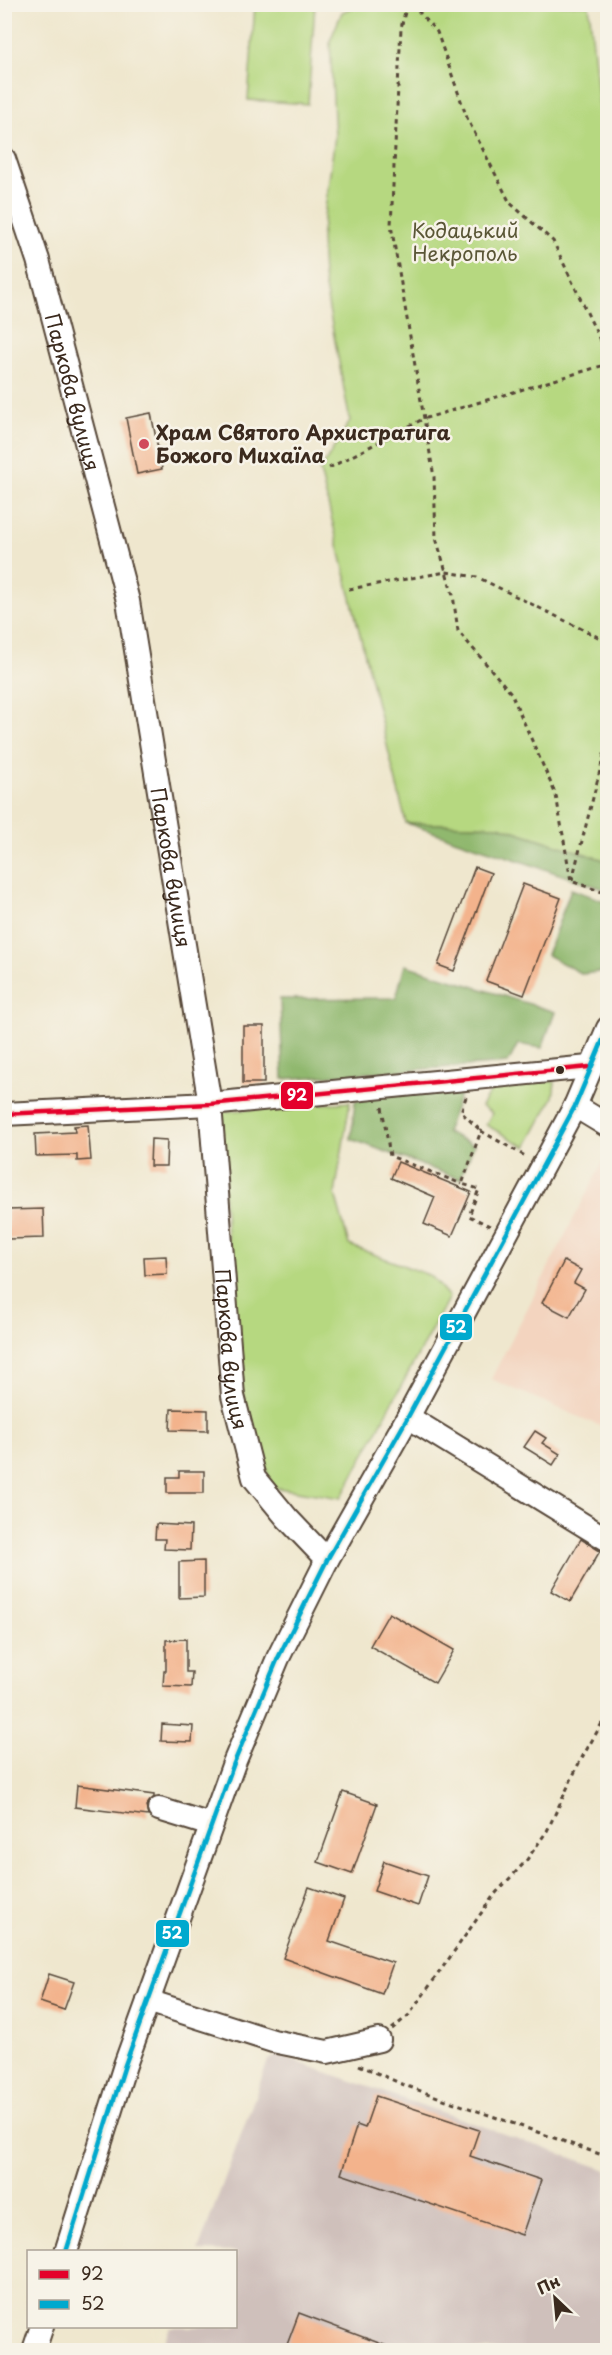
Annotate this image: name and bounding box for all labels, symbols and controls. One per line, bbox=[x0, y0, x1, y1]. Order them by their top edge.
park label: Кодацький Некрополь bbox=[412, 215, 518, 268]
street label: Паркова вулиця bbox=[38, 310, 108, 474]
place label: Храм Святого Архистратига Божого Михаїла bbox=[156, 417, 450, 470]
marker: Храм Святого Архистратига Божого Михаїла bbox=[137, 437, 151, 451]
street label: Паркова вулиця bbox=[144, 785, 199, 949]
unlabelled marker bbox=[554, 1064, 566, 1076]
line badge: 92 bbox=[280, 1081, 314, 1110]
text: 92 bbox=[287, 1082, 307, 1106]
street label: Паркова вулиця bbox=[208, 1268, 256, 1433]
line badge: 52 bbox=[439, 1313, 473, 1341]
text: 52 bbox=[446, 1314, 466, 1338]
line badge: 52 bbox=[155, 1919, 190, 1948]
text: 52 bbox=[162, 1920, 182, 1944]
legend bbox=[27, 2250, 237, 2328]
text: 92 bbox=[81, 2259, 104, 2286]
north arrow bbox=[525, 2268, 585, 2328]
text: Пн bbox=[532, 2268, 564, 2299]
text: 52 bbox=[81, 2289, 105, 2316]

